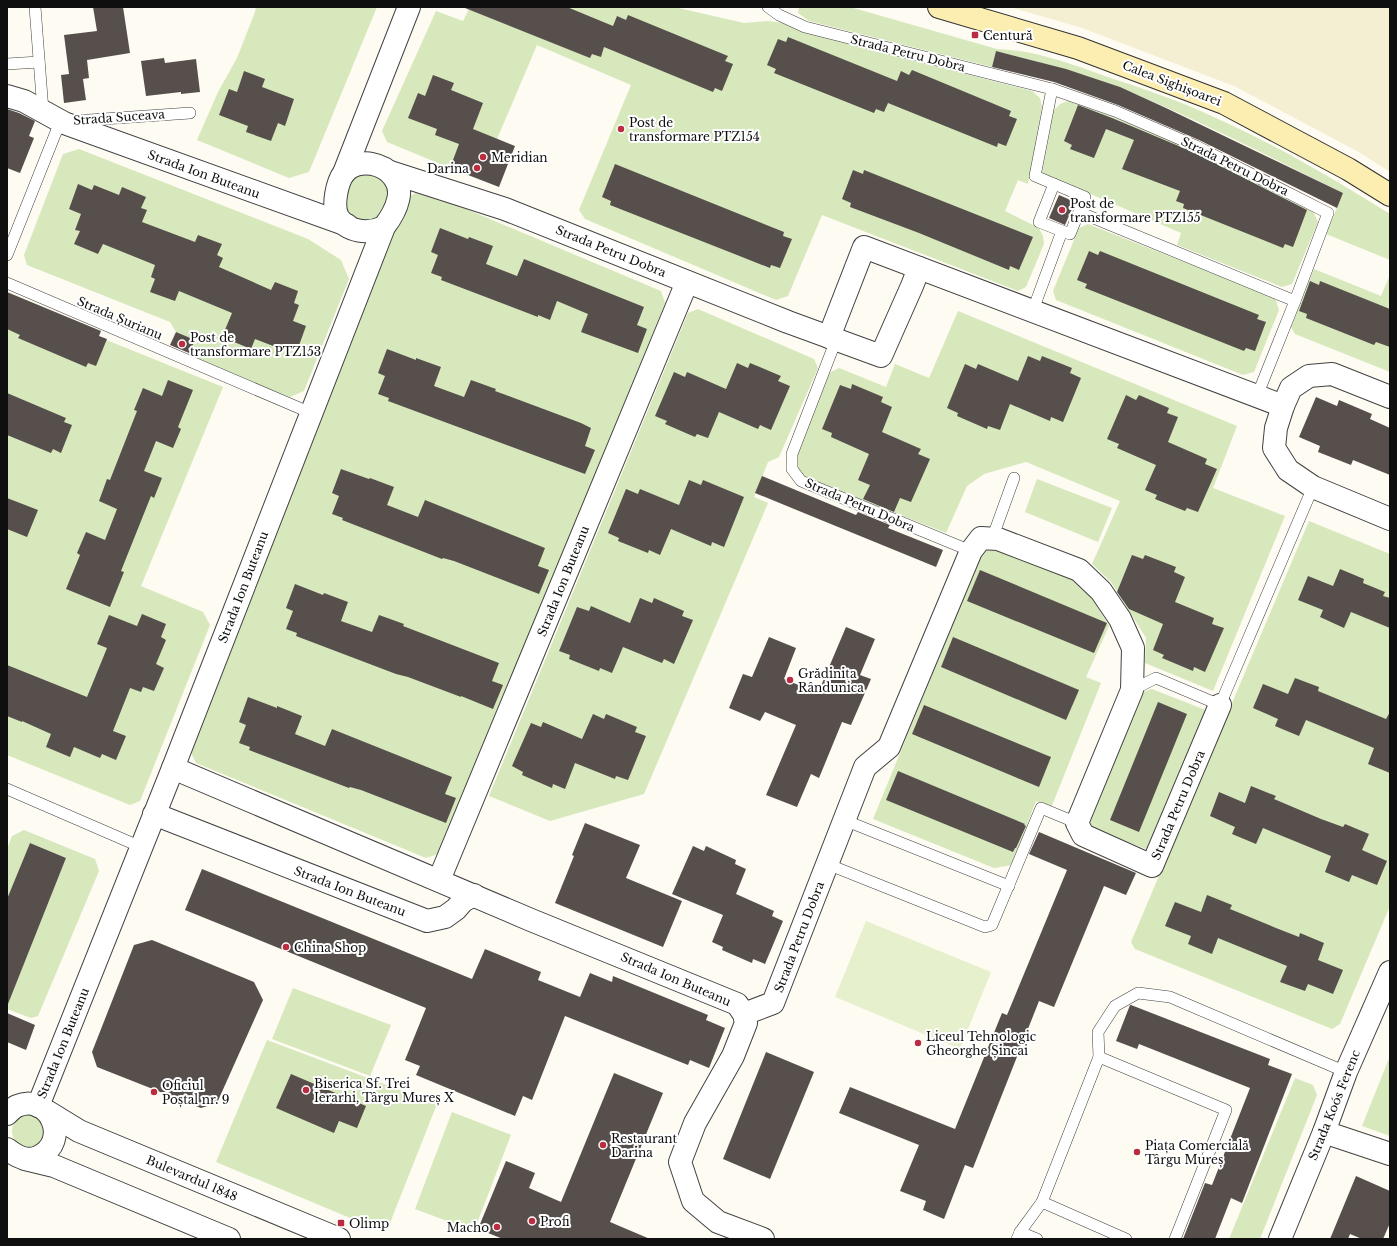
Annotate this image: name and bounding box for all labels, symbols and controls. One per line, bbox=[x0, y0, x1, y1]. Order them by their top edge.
place label: Centură bbox=[983, 28, 1033, 43]
marker: Centură bbox=[970, 30, 980, 40]
street label: Strada Petru Dobra bbox=[849, 31, 967, 75]
street label: Calea Sighișoarei bbox=[1120, 57, 1224, 110]
street label: Strada Suceava bbox=[73, 106, 166, 128]
place label: Post de transformare PTZ154 bbox=[629, 115, 760, 144]
marker: Post de transformare PTZ154 bbox=[616, 124, 626, 134]
street label: Strada Petru Dobra bbox=[1179, 133, 1292, 199]
street label: Strada Ion Buteanu bbox=[146, 147, 262, 201]
place label: Meridian bbox=[491, 150, 548, 165]
marker: Meridian bbox=[478, 152, 488, 162]
place label: Darina bbox=[427, 161, 469, 176]
marker: Darina bbox=[472, 163, 482, 173]
place label: Post de transformare PTZ155 bbox=[1070, 196, 1201, 225]
marker: Post de transformare PTZ155 bbox=[1057, 205, 1067, 215]
street label: Strada Petru Dobra bbox=[554, 222, 669, 280]
street label: Strada Șurianu bbox=[75, 293, 165, 344]
place label: Post de transformare PTZ153 bbox=[190, 330, 321, 359]
marker: Post de transformare PTZ153 bbox=[177, 339, 187, 349]
street label: Strada Petru Dobra bbox=[803, 475, 917, 535]
street label: Strada Ion Buteanu bbox=[534, 523, 592, 639]
street label: Strada Ion Buteanu bbox=[215, 529, 271, 645]
place label: Grădinița Rândunica bbox=[798, 666, 864, 695]
marker: Grădinița Rândunica bbox=[785, 675, 795, 685]
street label: Strada Petru Dobra bbox=[1148, 748, 1208, 862]
street label: Strada Ion Buteanu bbox=[292, 863, 408, 919]
street label: Strada Petru Dobra bbox=[771, 879, 827, 995]
place label: China Shop bbox=[294, 940, 366, 955]
marker: China Shop bbox=[281, 942, 291, 952]
street label: Strada Ion Buteanu bbox=[619, 949, 733, 1009]
street label: Strada Ion Buteanu bbox=[34, 985, 92, 1101]
place label: Liceul Tehnologic Gheorghe Șincai bbox=[926, 1029, 1037, 1059]
marker: Liceul Tehnologic Gheorghe Șincai bbox=[913, 1038, 923, 1048]
street label: Strada Koós Ferenc bbox=[1305, 1047, 1363, 1162]
place label: Biserica Sf. Trei Ierarhi, Târgu Mureș X bbox=[314, 1076, 454, 1106]
place label: Oficiul Poștal nr. 9 bbox=[162, 1078, 230, 1108]
marker: Biserica Sf. Trei Ierarhi, Târgu Mureș X bbox=[301, 1085, 311, 1095]
marker: Oficiul Poștal nr. 9 bbox=[149, 1087, 159, 1097]
place label: Restaurant Darina bbox=[611, 1131, 678, 1160]
place label: Piața Comercială Târgu Mureș bbox=[1145, 1138, 1249, 1168]
marker: Restaurant Darina bbox=[598, 1140, 608, 1150]
marker: Piața Comercială Târgu Mureș bbox=[1132, 1147, 1142, 1157]
street label: Bulevardul 1848 bbox=[144, 1152, 240, 1204]
place label: Profi bbox=[540, 1214, 570, 1229]
place label: Olimp bbox=[349, 1216, 389, 1231]
marker: Profi bbox=[527, 1216, 537, 1226]
marker: Olimp bbox=[336, 1218, 346, 1228]
place label: Macho bbox=[447, 1220, 489, 1235]
marker: Macho bbox=[492, 1222, 502, 1232]

